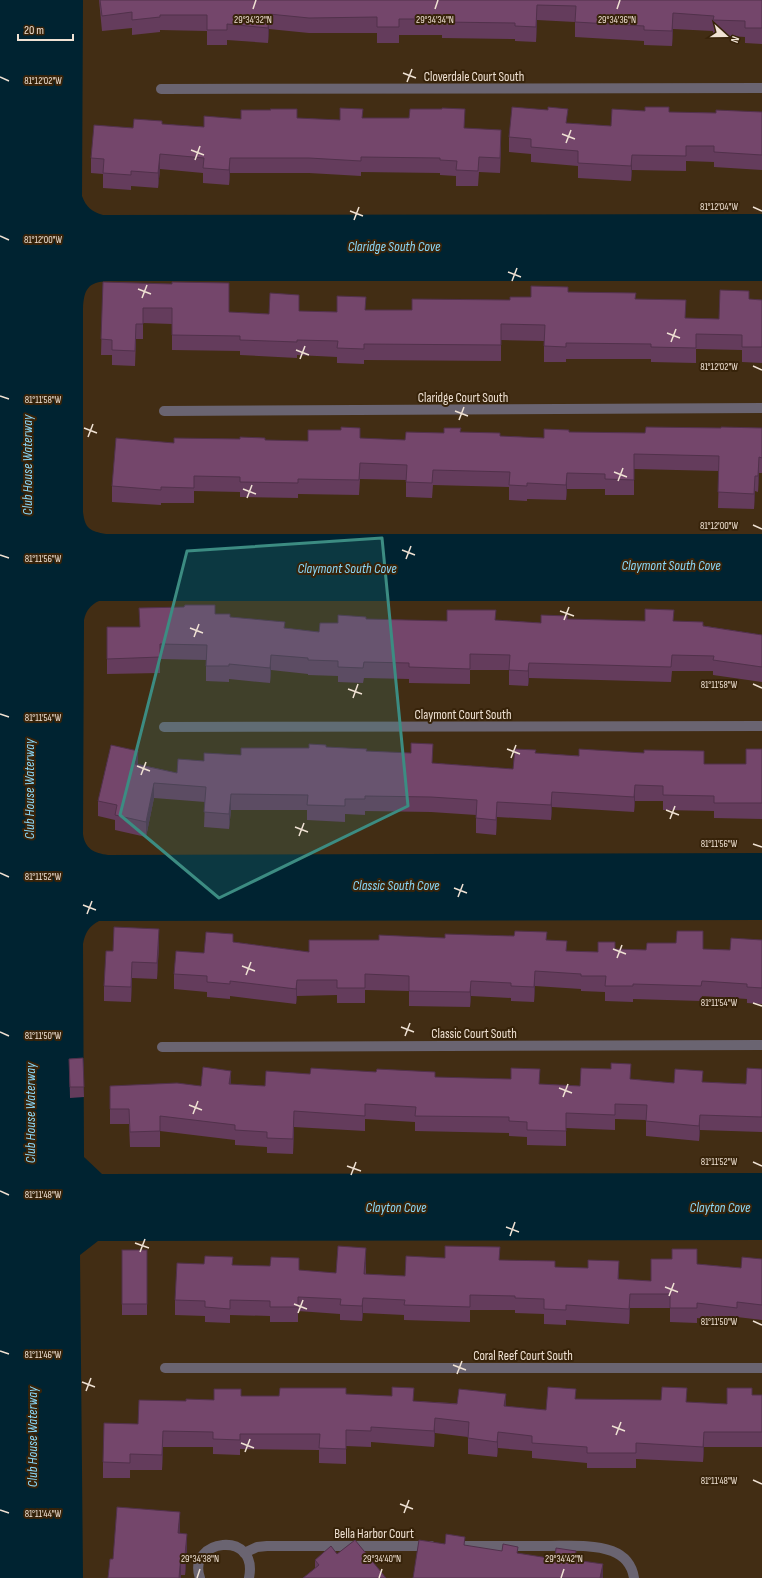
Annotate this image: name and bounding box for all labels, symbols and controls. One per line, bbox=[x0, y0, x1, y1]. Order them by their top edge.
text: 29°34'32"N bbox=[234, 14, 272, 26]
text: 29°34'34"N bbox=[416, 14, 454, 26]
text: 29°34'36"N bbox=[598, 14, 636, 26]
scale bar bbox=[18, 16, 73, 42]
north arrow bbox=[706, 16, 746, 56]
text: 20 m bbox=[24, 23, 44, 38]
text: N bbox=[728, 34, 742, 45]
street label: Cloverdale Court South bbox=[424, 69, 524, 85]
text: 81°12'02"W bbox=[24, 75, 62, 87]
text: 81°12'04"W bbox=[700, 201, 738, 213]
text: 81°12'00"W bbox=[24, 234, 63, 246]
water label: Claridge South Cove bbox=[348, 238, 441, 255]
text: 81°12'02"W bbox=[700, 361, 738, 373]
street label: Claridge Court South bbox=[418, 390, 508, 406]
text: 81°11'58"W bbox=[25, 394, 62, 406]
water label: Club House Waterway bbox=[19, 414, 36, 515]
text: 81°12'00"W bbox=[700, 520, 739, 532]
text: 81°11'56"W bbox=[25, 553, 62, 565]
water label: Claymont South Cove bbox=[621, 557, 721, 574]
water label: Claymont South Cove bbox=[297, 560, 397, 577]
text: 81°11'58"W bbox=[701, 679, 738, 691]
street label: Claymont Court South bbox=[415, 707, 511, 723]
text: 81°11'54"W bbox=[25, 712, 62, 724]
water label: Club House Waterway bbox=[21, 738, 38, 839]
text: 81°11'56"W bbox=[701, 838, 738, 850]
text: 81°11'52"W bbox=[25, 871, 62, 883]
water label: Classic South Cove bbox=[352, 877, 440, 894]
text: 81°11'54"W bbox=[701, 997, 738, 1009]
street label: Classic Court South bbox=[431, 1026, 517, 1042]
text: 81°11'50"W bbox=[25, 1030, 62, 1042]
water label: Club House Waterway bbox=[22, 1062, 39, 1163]
text: 81°11'52"W bbox=[701, 1156, 738, 1168]
text: 81°11'48"W bbox=[25, 1189, 62, 1201]
water label: Clayton Cove bbox=[366, 1199, 427, 1216]
water label: Clayton Cove bbox=[690, 1199, 751, 1216]
text: 81°11'50"W bbox=[701, 1316, 738, 1328]
street label: Coral Reef Court South bbox=[473, 1348, 573, 1364]
text: 81°11'46"W bbox=[25, 1349, 62, 1361]
water label: Club House Waterway bbox=[24, 1386, 41, 1487]
text: 81°11'48"W bbox=[701, 1475, 738, 1487]
text: 81°11'44"W bbox=[25, 1508, 62, 1520]
street label: Bella Harbor Court bbox=[334, 1526, 414, 1542]
text: 29°34'38"N bbox=[181, 1553, 219, 1565]
text: 29°34'40"N bbox=[363, 1553, 401, 1565]
text: 29°34'42"N bbox=[545, 1553, 583, 1565]

